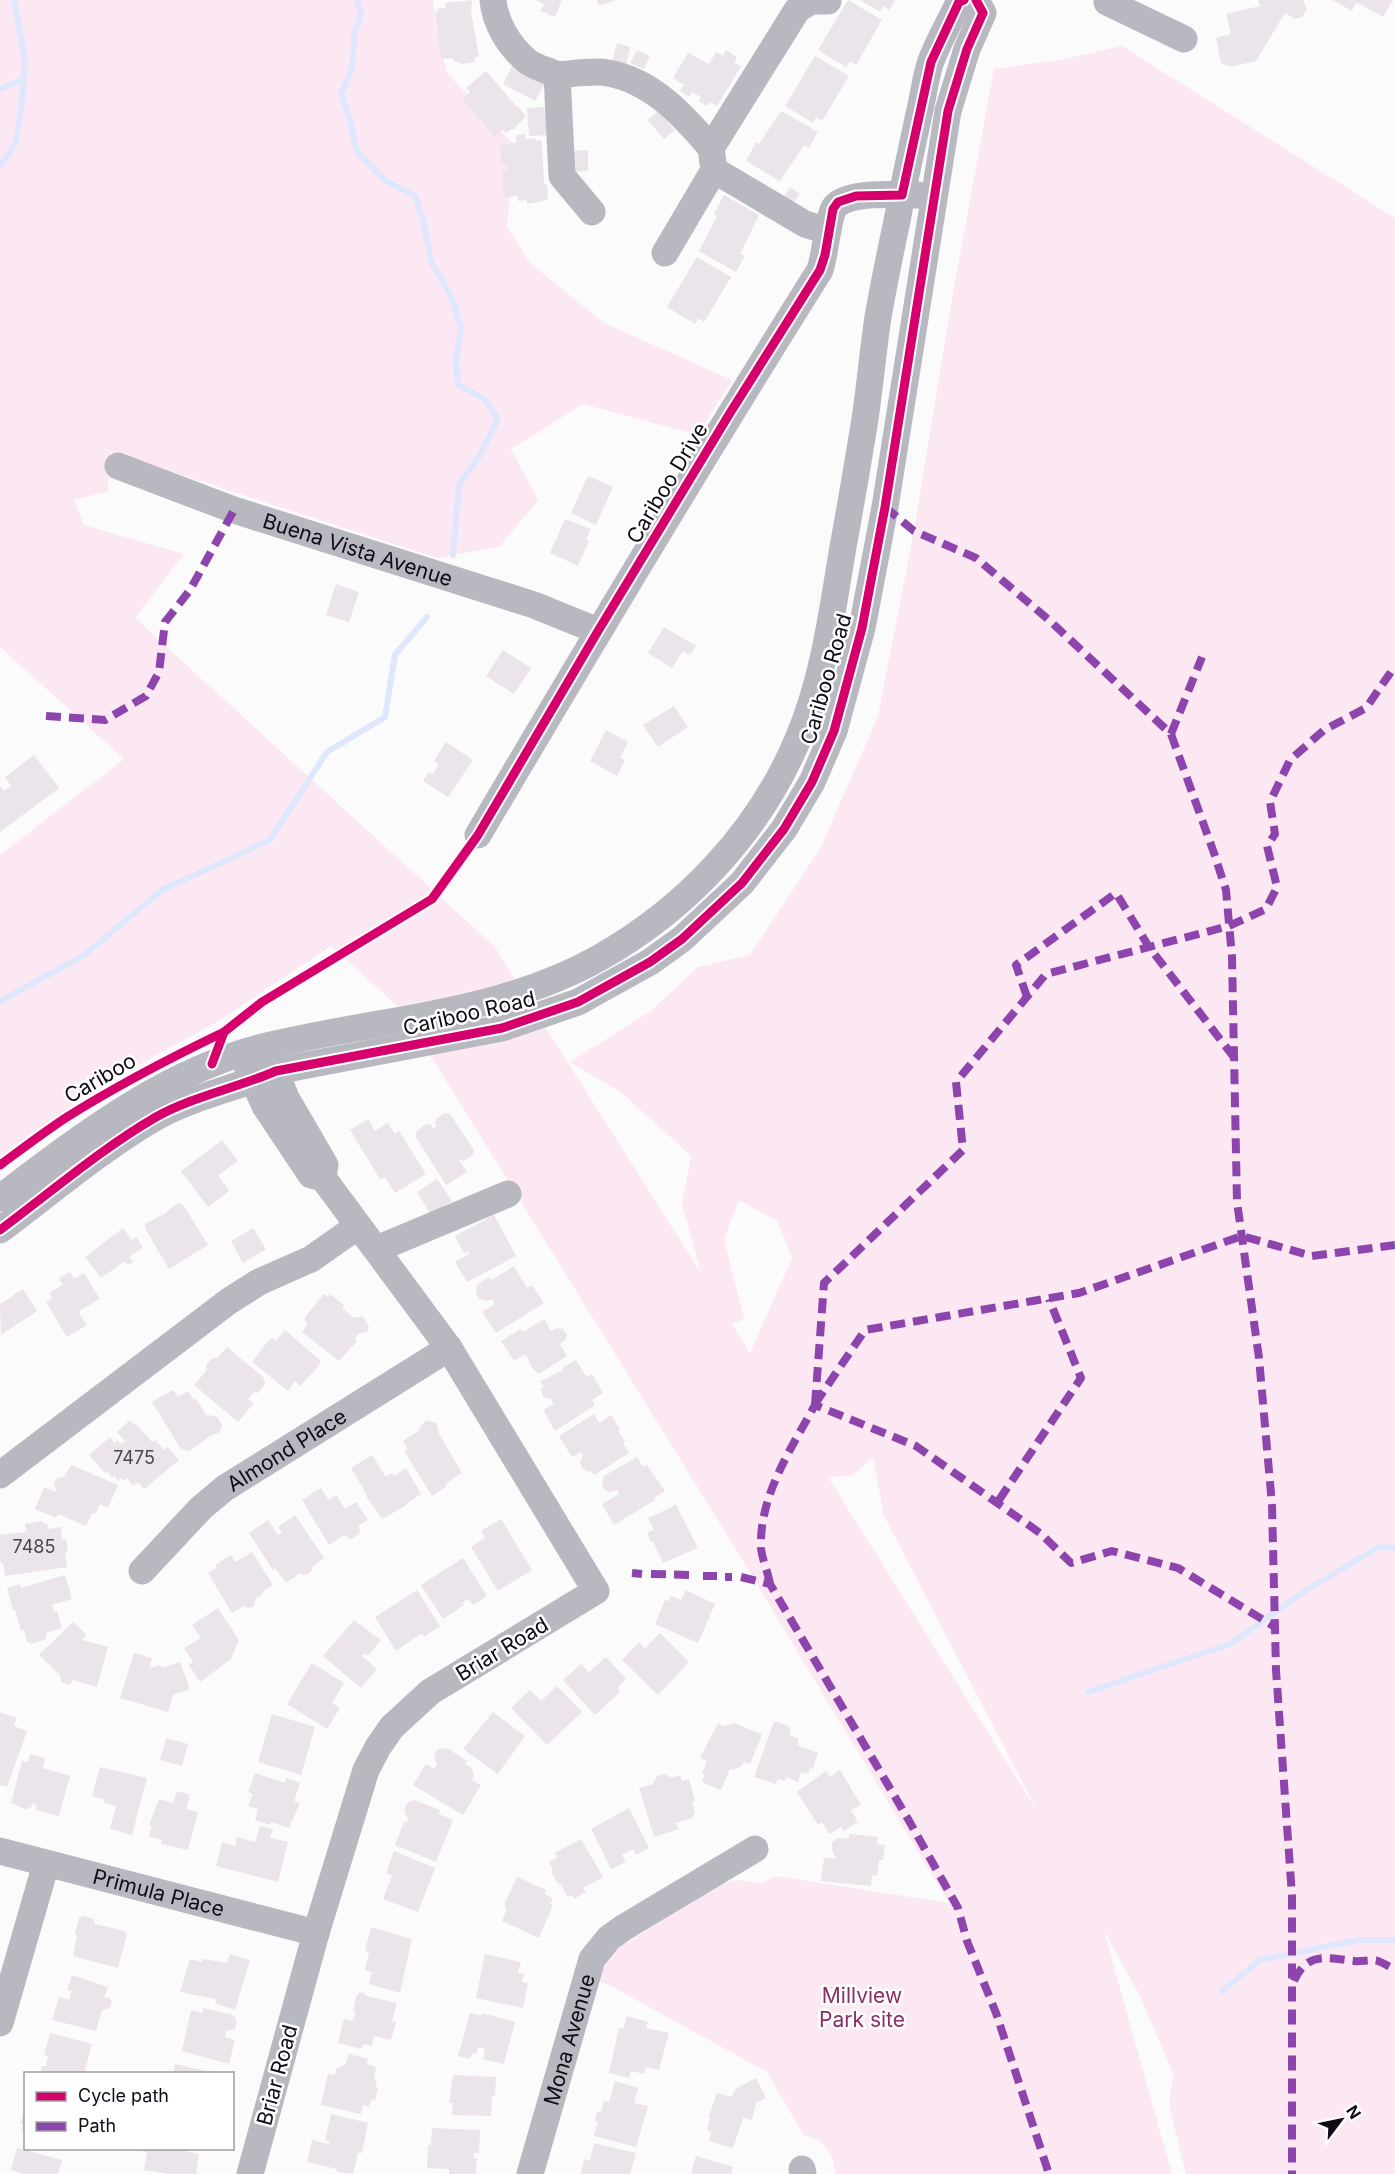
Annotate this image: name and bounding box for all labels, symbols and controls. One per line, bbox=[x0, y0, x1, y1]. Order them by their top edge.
street label: Cariboo Drive bbox=[621, 418, 713, 548]
street label: Buena Vista Avenue bbox=[260, 507, 456, 591]
street label: Cariboo Road bbox=[795, 611, 857, 747]
street label: Cariboo Road bbox=[400, 986, 538, 1040]
street label: Cariboo bbox=[60, 1048, 140, 1108]
street label: Almond Place bbox=[222, 1403, 351, 1496]
house number: 7475 bbox=[113, 1447, 155, 1468]
house number: 7485 bbox=[13, 1536, 55, 1557]
street label: Briar Road bbox=[451, 1612, 553, 1686]
street label: Primula Place bbox=[90, 1863, 227, 1921]
street label: Mona Avenue bbox=[538, 1971, 600, 2108]
park label: Millview Park site bbox=[819, 1983, 905, 2032]
street label: Briar Road bbox=[252, 2022, 302, 2128]
legend bbox=[24, 2072, 234, 2150]
text: Cycle path bbox=[78, 2085, 169, 2106]
north arrow bbox=[1311, 2090, 1371, 2150]
text: N bbox=[1342, 2102, 1365, 2123]
text: Path bbox=[78, 2115, 116, 2136]

